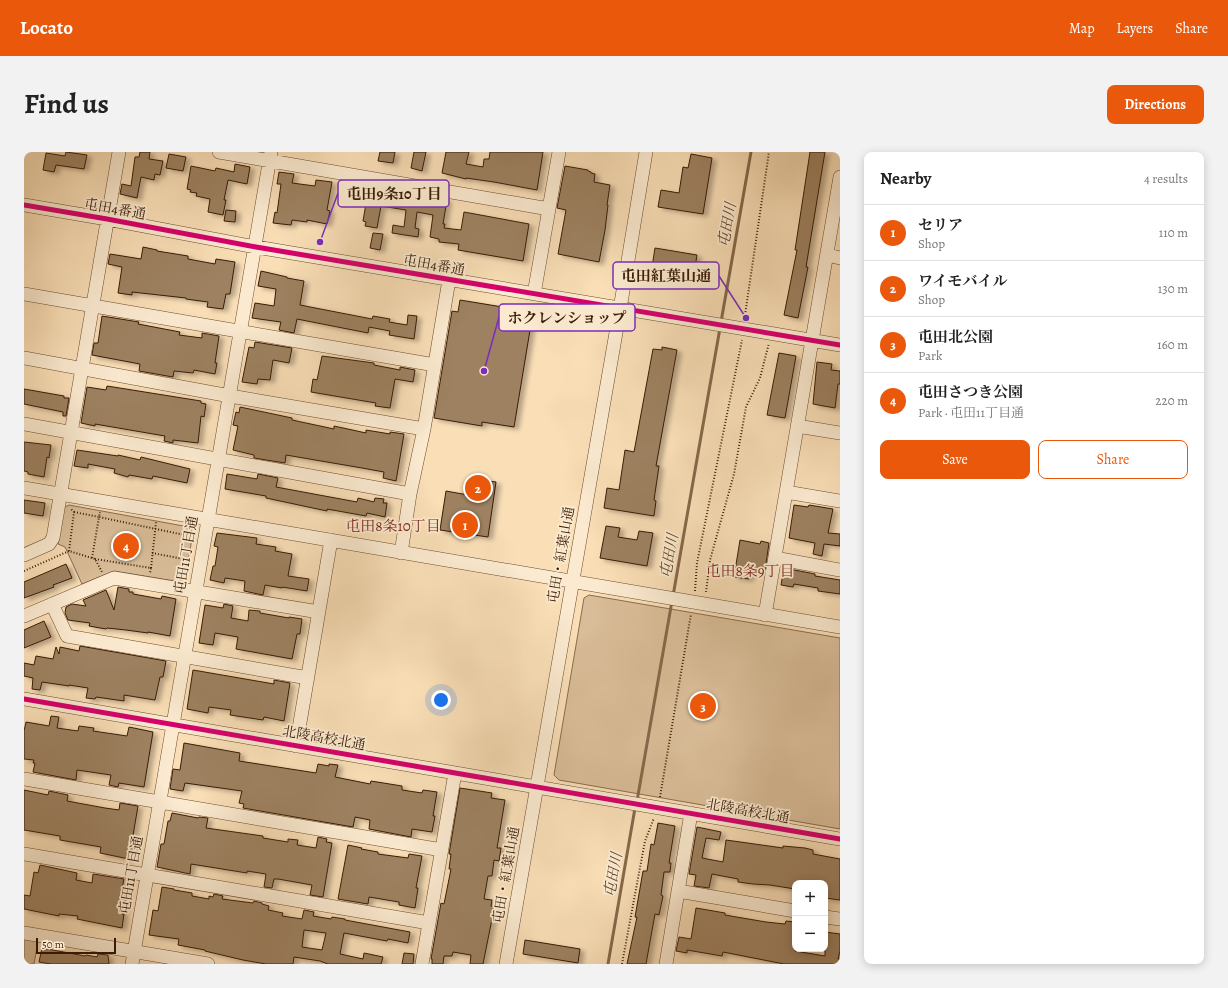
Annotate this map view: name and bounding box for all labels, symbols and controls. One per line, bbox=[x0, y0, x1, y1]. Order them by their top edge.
text: Locato bbox=[20, 15, 73, 41]
text: Map bbox=[1069, 19, 1095, 38]
text: Layers bbox=[1117, 19, 1153, 38]
text: Share bbox=[1175, 19, 1208, 38]
text: Find us bbox=[24, 85, 109, 123]
button: Directions bbox=[1107, 85, 1204, 124]
text: Nearby bbox=[880, 167, 931, 190]
text: 4 results bbox=[1144, 170, 1188, 187]
callout: 屯田9条10丁目 bbox=[338, 180, 449, 207]
text: 屯田9条10丁目 bbox=[347, 184, 441, 204]
street label: 屯田4番通 bbox=[83, 194, 147, 224]
water label: 屯田川 bbox=[713, 199, 741, 249]
text: セリア bbox=[918, 215, 963, 235]
text: 1 bbox=[891, 224, 895, 241]
text: 110 m bbox=[1159, 224, 1188, 241]
text: Shop bbox=[918, 235, 945, 252]
street label: 屯田4番通 bbox=[402, 250, 466, 280]
callout: 屯田紅葉山通 bbox=[613, 262, 719, 289]
text: 屯田紅葉山通 bbox=[621, 266, 711, 286]
text: ワイモバイル bbox=[918, 271, 1008, 291]
text: 2 bbox=[890, 280, 896, 297]
text: 130 m bbox=[1158, 280, 1188, 297]
text: Shop bbox=[918, 291, 945, 308]
callout: ホクレンショップ bbox=[499, 304, 635, 331]
text: ホクレンショップ bbox=[508, 308, 626, 328]
text: 屯田北公園 bbox=[918, 327, 993, 347]
text: 3 bbox=[890, 336, 896, 353]
text: 160 m bbox=[1157, 336, 1188, 353]
text: Park bbox=[918, 347, 942, 364]
text: 屯田さつき公園 bbox=[918, 382, 1023, 402]
text: 4 bbox=[890, 392, 896, 409]
text: 220 m bbox=[1155, 392, 1188, 409]
text: Park · 屯田11丁目通 bbox=[918, 404, 1024, 421]
button: Save bbox=[880, 440, 1030, 479]
button: Share bbox=[1038, 440, 1188, 479]
pin: 2 bbox=[465, 473, 491, 503]
street label: 屯田・紅葉山通 bbox=[543, 505, 579, 605]
pin: 1 bbox=[452, 510, 478, 540]
street label: 屯田11丁目通 bbox=[170, 514, 202, 596]
district label: 屯田8条10丁目 bbox=[345, 516, 441, 536]
water label: 屯田川 bbox=[655, 530, 683, 580]
pin: 4 bbox=[113, 531, 139, 561]
district label: 屯田8条9丁目 bbox=[705, 561, 795, 581]
your location bbox=[431, 690, 451, 710]
pin: 3 bbox=[690, 691, 716, 721]
street label: 北陵高校北通 bbox=[281, 721, 367, 755]
street label: 北陵高校北通 bbox=[705, 794, 791, 828]
street label: 屯田・紅葉山通 bbox=[488, 825, 524, 925]
street label: 屯田11丁目通 bbox=[115, 834, 147, 916]
water label: 屯田川 bbox=[599, 849, 627, 899]
map controls bbox=[792, 880, 828, 952]
button: + bbox=[792, 880, 828, 916]
button: − bbox=[792, 916, 828, 952]
scale bar bbox=[36, 936, 116, 955]
text: 50 m bbox=[42, 937, 64, 952]

